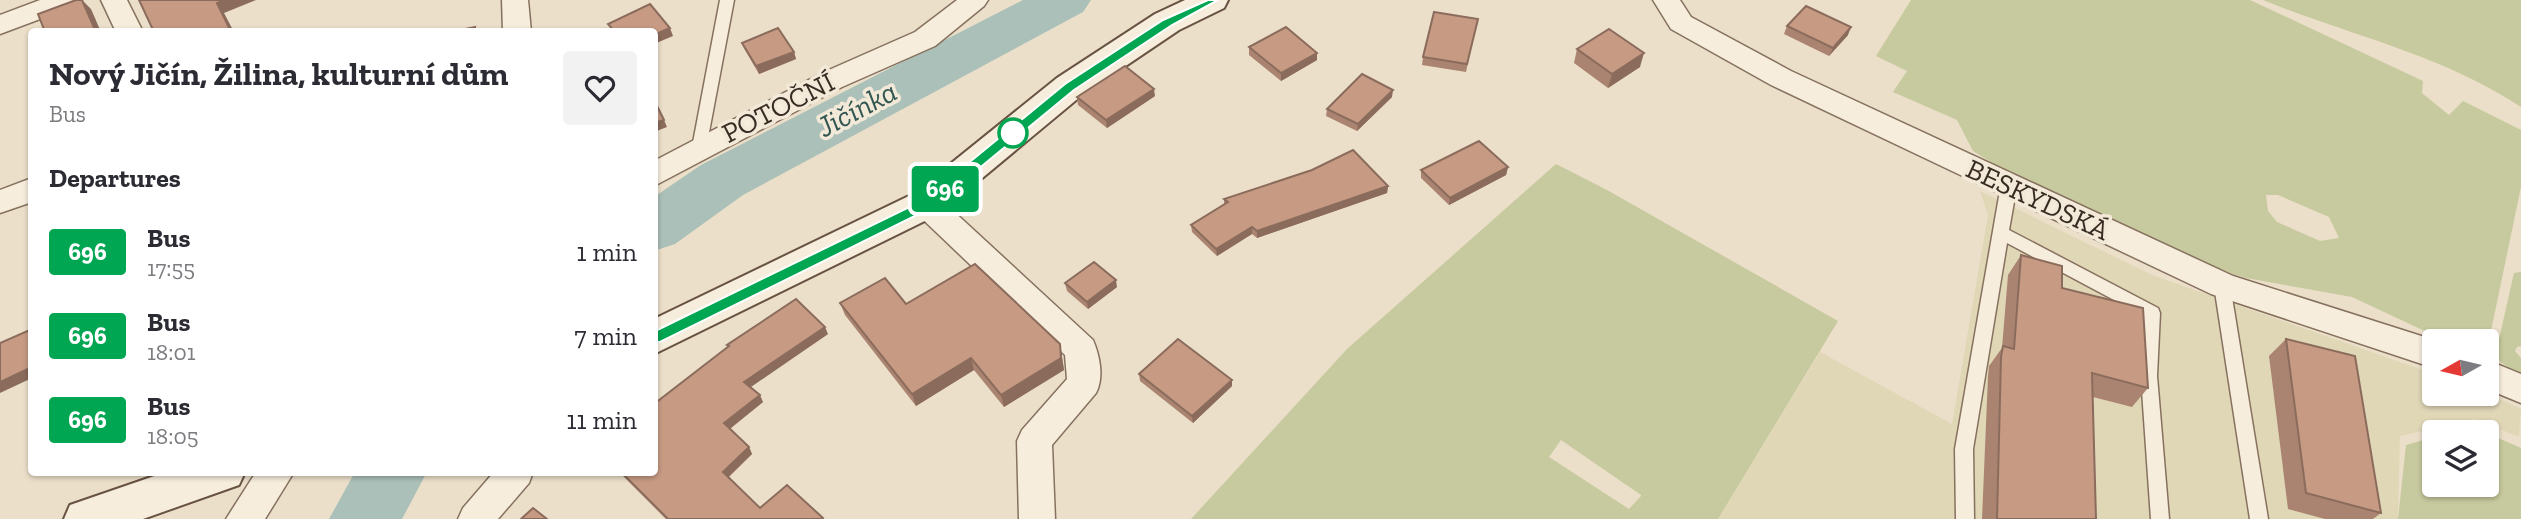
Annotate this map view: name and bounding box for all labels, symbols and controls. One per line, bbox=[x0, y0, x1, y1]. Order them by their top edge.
button: heart bbox=[563, 51, 637, 125]
text: Nový Jičín, Žilina, kulturní dům bbox=[49, 54, 508, 93]
street label: POTOČNÍ bbox=[716, 65, 840, 150]
water label: Jičínka bbox=[810, 73, 903, 145]
text: Bus bbox=[49, 100, 86, 128]
unlabelled marker bbox=[998, 118, 1028, 148]
street label: BESKYDSKÁ bbox=[1961, 152, 2115, 247]
text: Departures bbox=[49, 162, 181, 194]
line badge: 696 bbox=[905, 166, 985, 212]
text: 696 bbox=[926, 174, 964, 203]
text: Bus bbox=[147, 222, 190, 254]
text: 1 min bbox=[576, 236, 637, 268]
text: 696 bbox=[68, 237, 107, 266]
text: 17:55 bbox=[147, 254, 195, 282]
text: Bus bbox=[147, 306, 190, 338]
text: 7 min bbox=[574, 320, 637, 352]
text: 696 bbox=[68, 321, 107, 350]
north arrow bbox=[2422, 329, 2499, 406]
map controls bbox=[2422, 329, 2499, 497]
text: 18:01 bbox=[147, 338, 195, 366]
text: Bus bbox=[147, 390, 190, 422]
text: 11 min bbox=[566, 404, 637, 436]
text: 696 bbox=[68, 405, 107, 434]
button: layers bbox=[2422, 420, 2499, 497]
text: 18:05 bbox=[147, 422, 198, 450]

